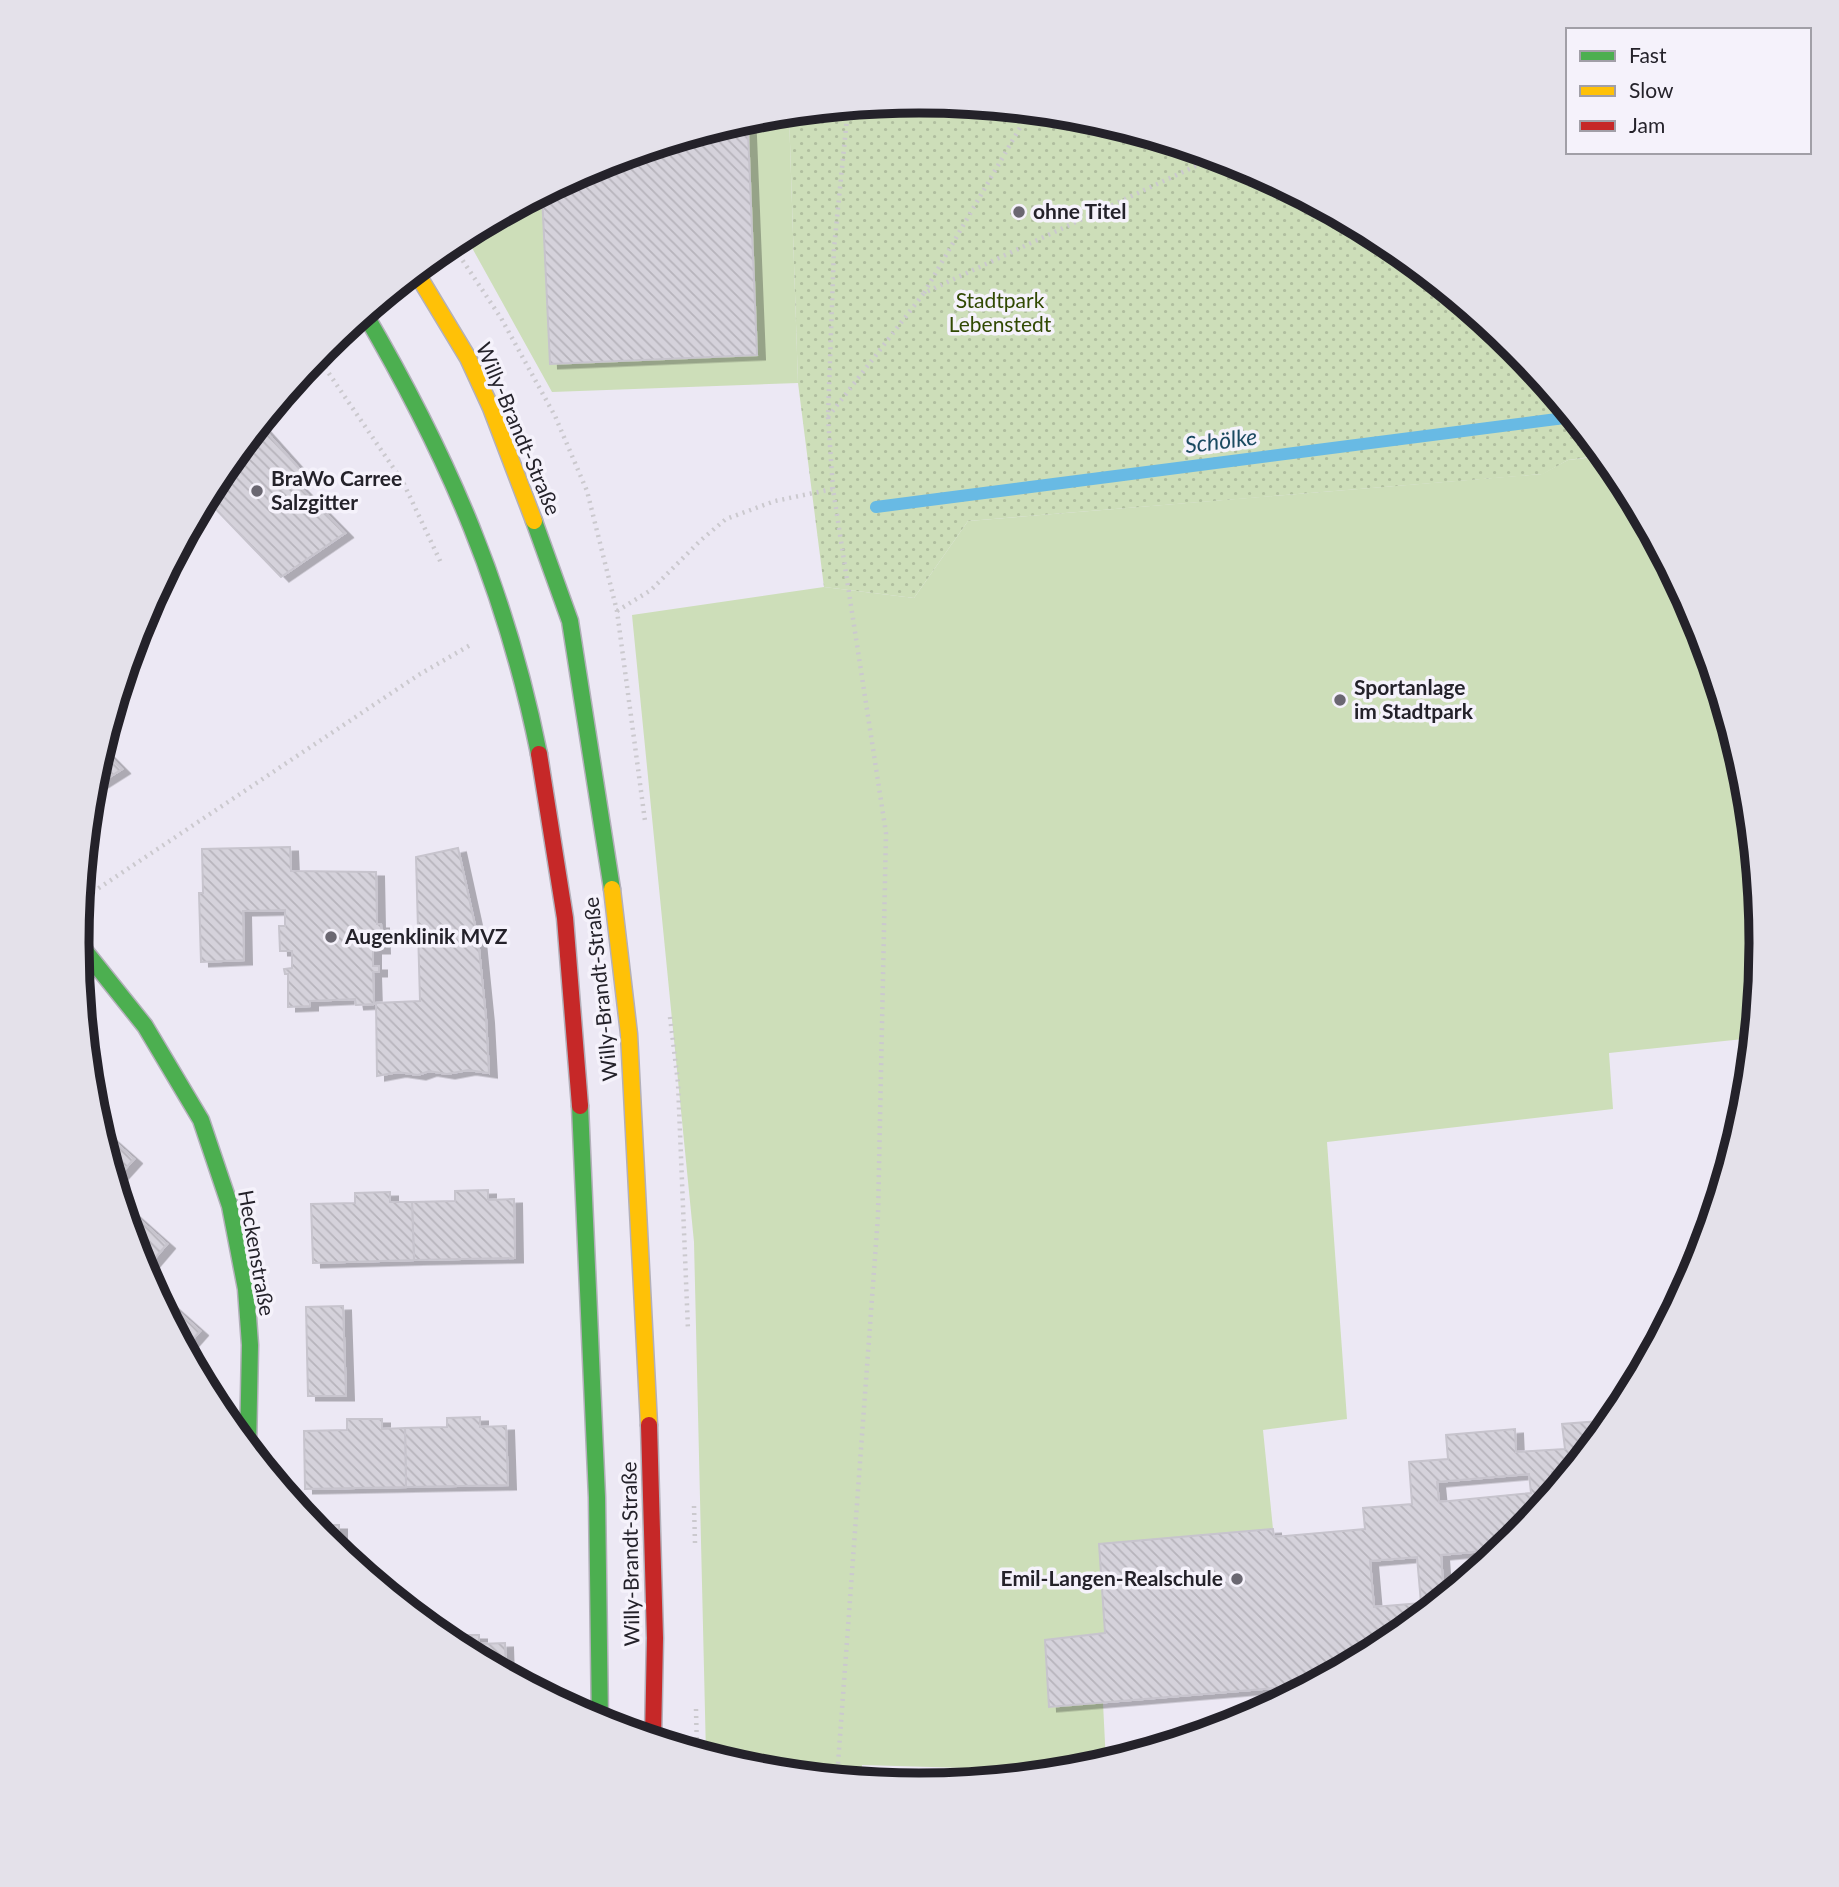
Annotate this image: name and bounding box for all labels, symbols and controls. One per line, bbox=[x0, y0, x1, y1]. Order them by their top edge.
legend bbox=[1566, 28, 1811, 154]
text: Fast bbox=[1629, 42, 1667, 67]
text: Slow bbox=[1629, 77, 1674, 102]
text: Jam bbox=[1629, 112, 1665, 137]
place label: ohne Titel bbox=[1033, 198, 1126, 223]
marker: ohne Titel bbox=[1011, 204, 1027, 220]
park label: Stadtpark Lebenstedt bbox=[949, 287, 1052, 336]
street label: Willy-Brandt-Straße bbox=[472, 338, 567, 518]
water label: Schölke bbox=[1183, 422, 1259, 458]
place label: BraWo Carree Salzgitter bbox=[271, 465, 402, 514]
marker: BraWo Carree Salzgitter bbox=[249, 483, 265, 499]
place label: Sportanlage im Stadtpark bbox=[1354, 674, 1474, 723]
marker: Sportanlage im Stadtpark bbox=[1332, 692, 1348, 708]
street label: Willy-Brandt-Straße bbox=[577, 896, 622, 1082]
place label: Augenklinik MVZ bbox=[344, 923, 508, 948]
marker: Augenklinik MVZ bbox=[323, 929, 339, 945]
street label: Heckenstraße bbox=[234, 1188, 281, 1318]
street label: Willy-Brandt-Straße bbox=[615, 1461, 644, 1647]
place label: Emil-Langen-Realschule bbox=[1001, 1565, 1223, 1590]
marker: Emil-Langen-Realschule bbox=[1229, 1571, 1245, 1587]

